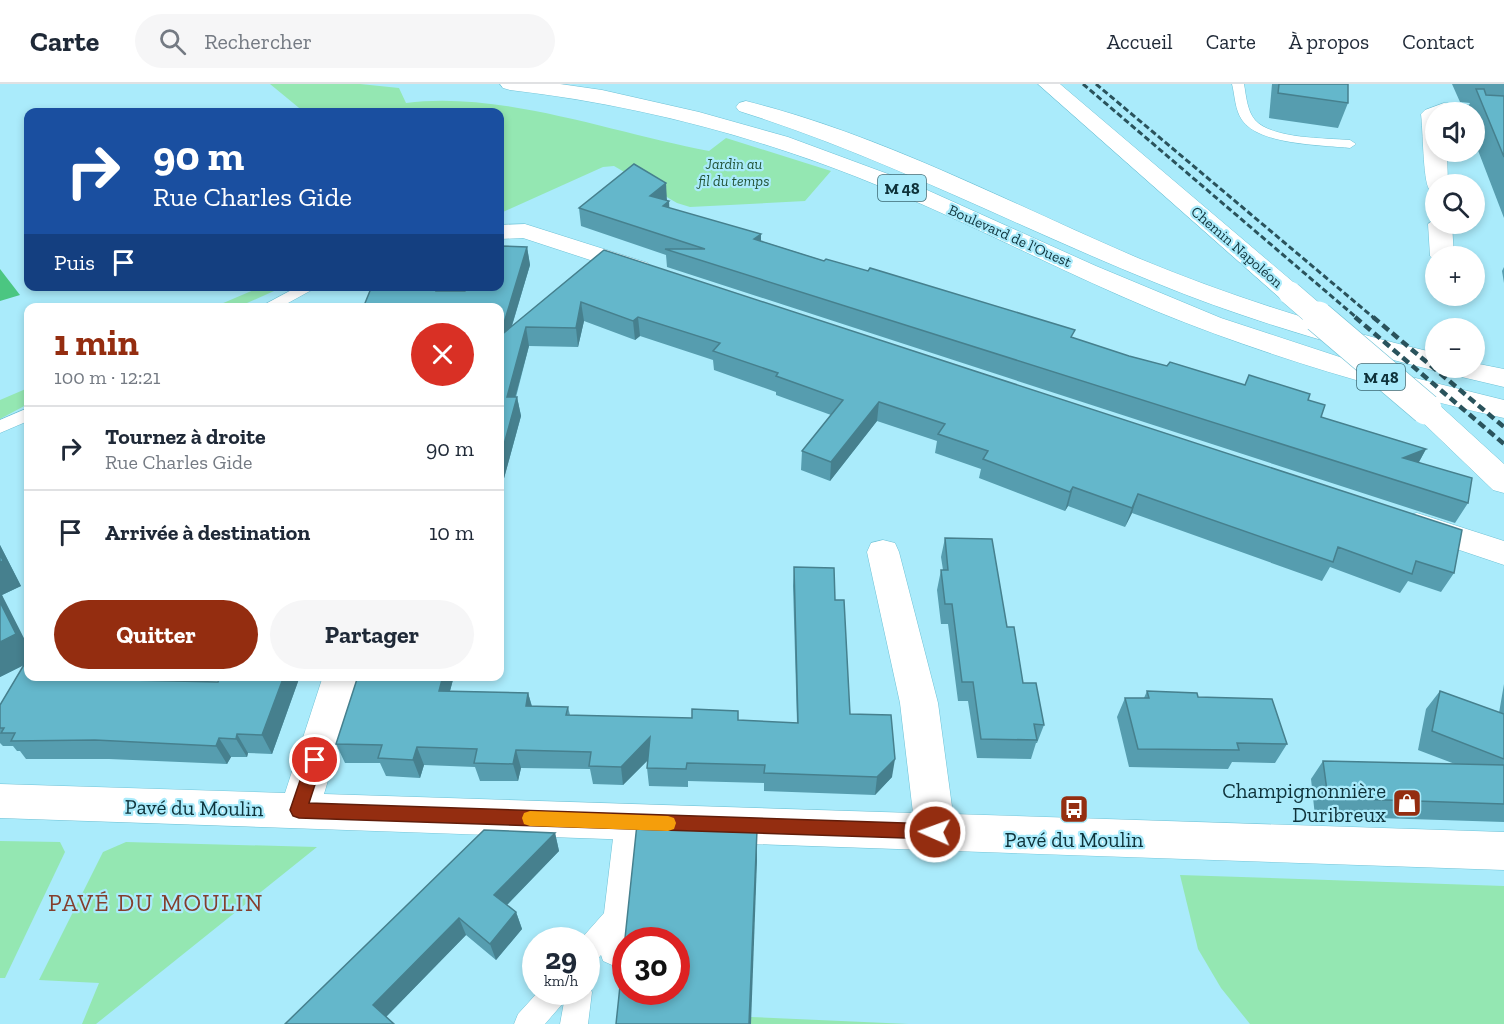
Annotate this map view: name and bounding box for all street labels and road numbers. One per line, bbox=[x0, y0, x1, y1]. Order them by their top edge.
road number: M 48 bbox=[878, 175, 926, 201]
street label: Boulevard de l'Ouest bbox=[946, 201, 1075, 271]
street label: Chemin Napoléon bbox=[1187, 202, 1287, 292]
road number: M 48 bbox=[1357, 364, 1405, 390]
street label: Pavé du Moulin bbox=[124, 794, 264, 821]

